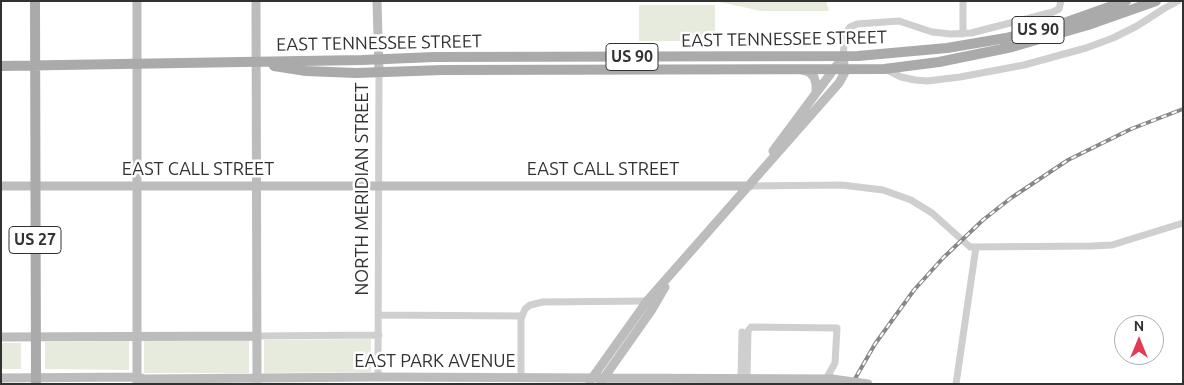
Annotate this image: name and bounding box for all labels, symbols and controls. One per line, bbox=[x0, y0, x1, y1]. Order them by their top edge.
road number: US 90 bbox=[1012, 16, 1064, 44]
street label: EAST TENNESSEE STREET bbox=[681, 26, 887, 52]
street label: EAST TENNESSEE STREET bbox=[276, 30, 482, 56]
road number: US 90 bbox=[606, 44, 658, 70]
street label: NORTH MERIDIAN STREET bbox=[351, 82, 373, 296]
street label: EAST CALL STREET bbox=[122, 158, 274, 180]
street label: EAST CALL STREET bbox=[527, 158, 679, 180]
road number: US 27 bbox=[9, 226, 61, 254]
north arrow bbox=[1114, 315, 1164, 365]
text: N bbox=[1134, 318, 1144, 334]
street label: EAST PARK AVENUE bbox=[354, 350, 516, 372]

